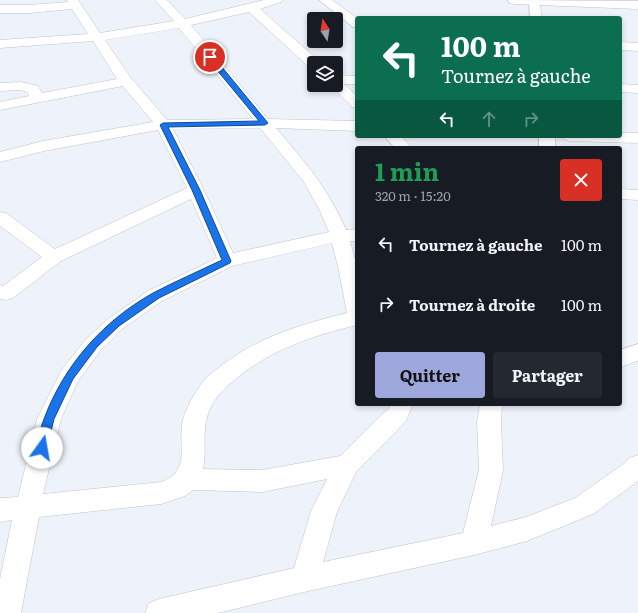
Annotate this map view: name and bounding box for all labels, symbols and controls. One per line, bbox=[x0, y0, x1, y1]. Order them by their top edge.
north arrow bbox=[307, 12, 343, 48]
map controls bbox=[307, 12, 343, 92]
text: 100 m bbox=[441, 24, 521, 66]
icon: left bbox=[375, 32, 427, 84]
pin bbox=[193, 40, 227, 74]
icon: arrive bbox=[199, 46, 221, 68]
button: layers bbox=[307, 56, 343, 92]
text: Tournez à gauche bbox=[441, 62, 591, 89]
icon: left bbox=[436, 108, 458, 130]
icon: ahead bbox=[478, 108, 500, 130]
icon: right bbox=[520, 108, 542, 130]
text: 1 min bbox=[375, 153, 439, 188]
button: close bbox=[560, 159, 602, 201]
text: 320 m · 15:20 bbox=[375, 186, 451, 205]
icon: left bbox=[375, 233, 397, 255]
text: Tournez à gauche bbox=[409, 233, 542, 256]
text: 100 m bbox=[561, 233, 602, 256]
icon: right bbox=[375, 293, 397, 315]
text: Tournez à droite bbox=[409, 293, 535, 316]
text: 100 m bbox=[561, 293, 602, 316]
button: Quitter bbox=[375, 352, 485, 398]
button: Partager bbox=[493, 352, 602, 398]
position arrow bbox=[21, 427, 63, 469]

